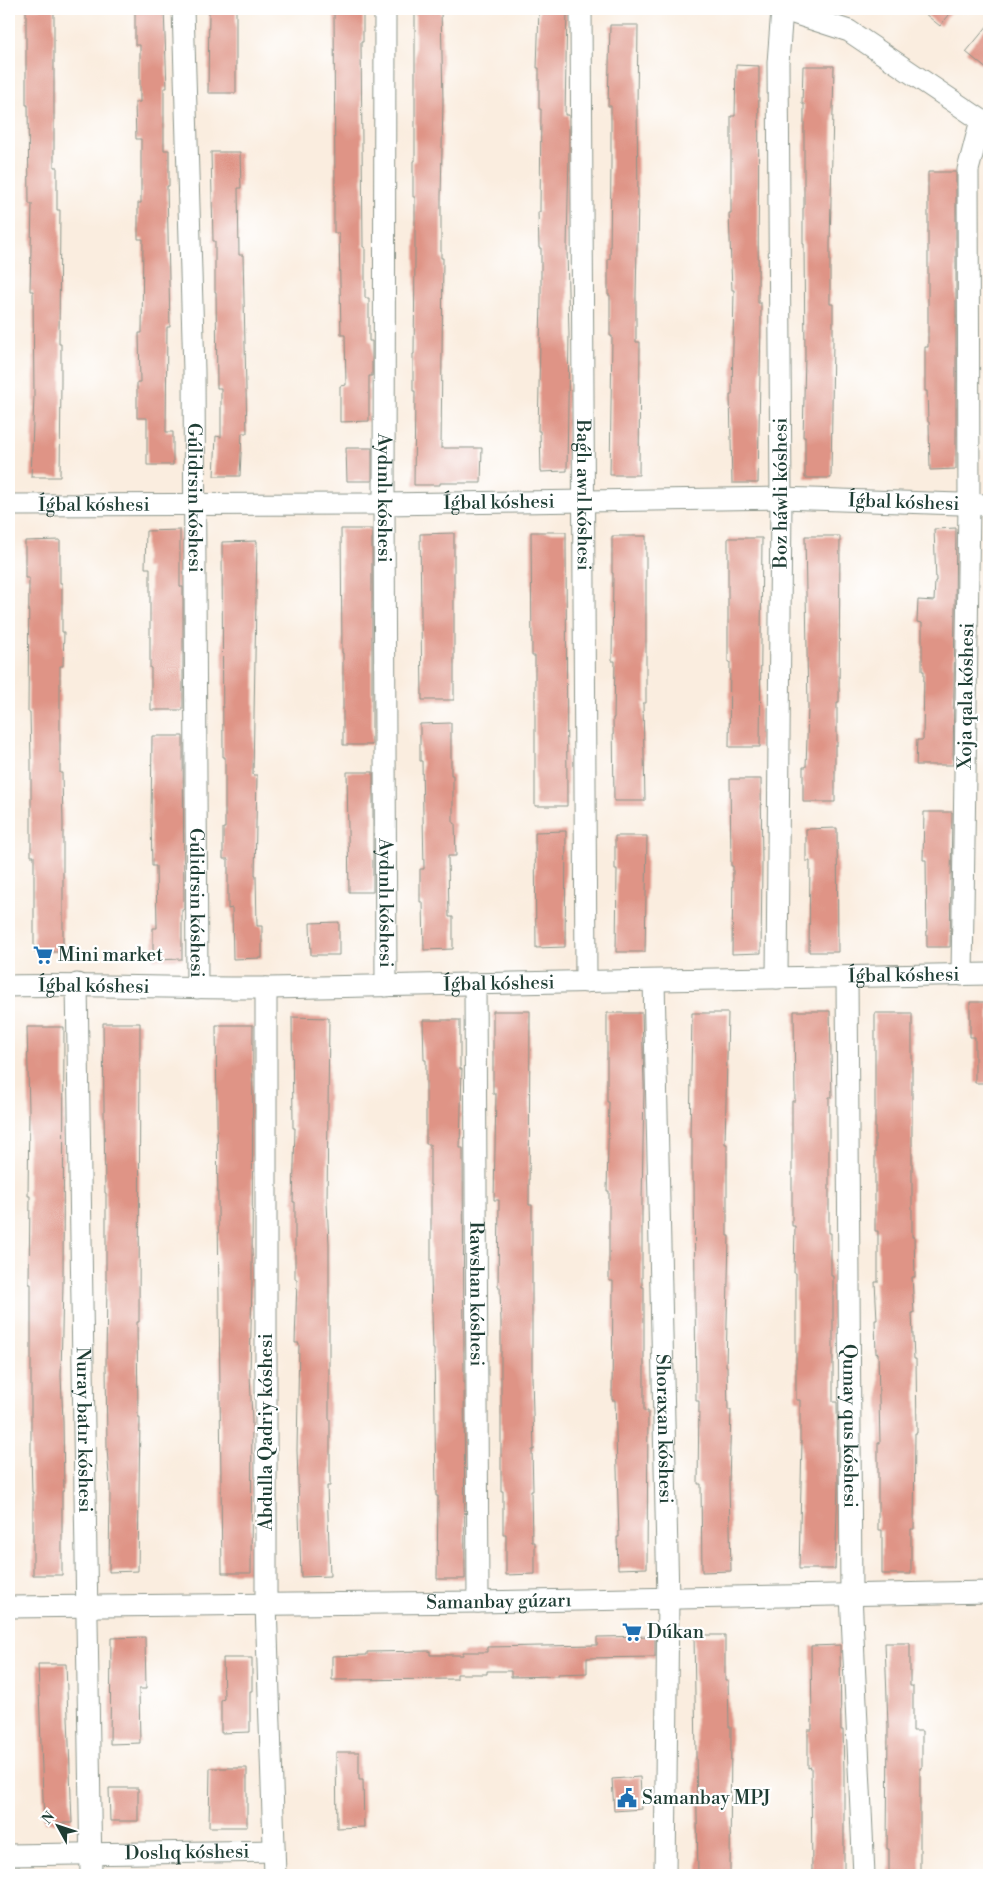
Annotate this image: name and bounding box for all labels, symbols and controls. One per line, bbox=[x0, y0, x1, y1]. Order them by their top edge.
street label: Boz háwli kóshesi bbox=[768, 417, 793, 570]
street label: Baǵlı awıl kóshesi bbox=[571, 418, 596, 571]
street label: Gúlidrsin kóshesi bbox=[182, 423, 207, 573]
street label: Aydınlı kóshesi bbox=[372, 432, 396, 563]
street label: Íǵbal kóshesi bbox=[848, 487, 960, 516]
street label: Íǵbal kóshesi bbox=[443, 489, 555, 515]
street label: Íǵbal kóshesi bbox=[38, 492, 150, 517]
street label: Xoja qala kóshesi bbox=[953, 622, 979, 771]
street label: Gúlidrsin kóshesi bbox=[184, 828, 209, 978]
street label: Aydınlı kóshesi bbox=[373, 837, 398, 968]
place label: Mini market bbox=[58, 943, 163, 967]
supermarket icon: Mini market bbox=[32, 944, 54, 966]
street label: Íǵbal kóshesi bbox=[848, 962, 960, 988]
street label: Íǵbal kóshesi bbox=[443, 970, 555, 997]
street label: Íǵbal kóshesi bbox=[38, 973, 150, 999]
street label: Rawshan kóshesi bbox=[464, 1221, 489, 1367]
street label: Abdulla Qadriy kóshesi bbox=[254, 1333, 278, 1532]
street label: Qumay qus kóshesi bbox=[837, 1344, 862, 1508]
street label: Nuray batır kóshesi bbox=[71, 1347, 97, 1513]
street label: Shoraxan kóshesi bbox=[650, 1354, 678, 1504]
street label: Samanbay gúzarı bbox=[426, 1588, 572, 1615]
place label: Dúkan bbox=[647, 1620, 704, 1644]
supermarket icon: Dúkan bbox=[621, 1621, 643, 1643]
place label: Samanbay MPJ bbox=[642, 1786, 771, 1810]
public building icon: Samanbay MPJ bbox=[616, 1787, 638, 1809]
north arrow bbox=[32, 1802, 82, 1852]
text: N bbox=[38, 1808, 59, 1828]
street label: Doslıq kóshesi bbox=[124, 1839, 250, 1865]

